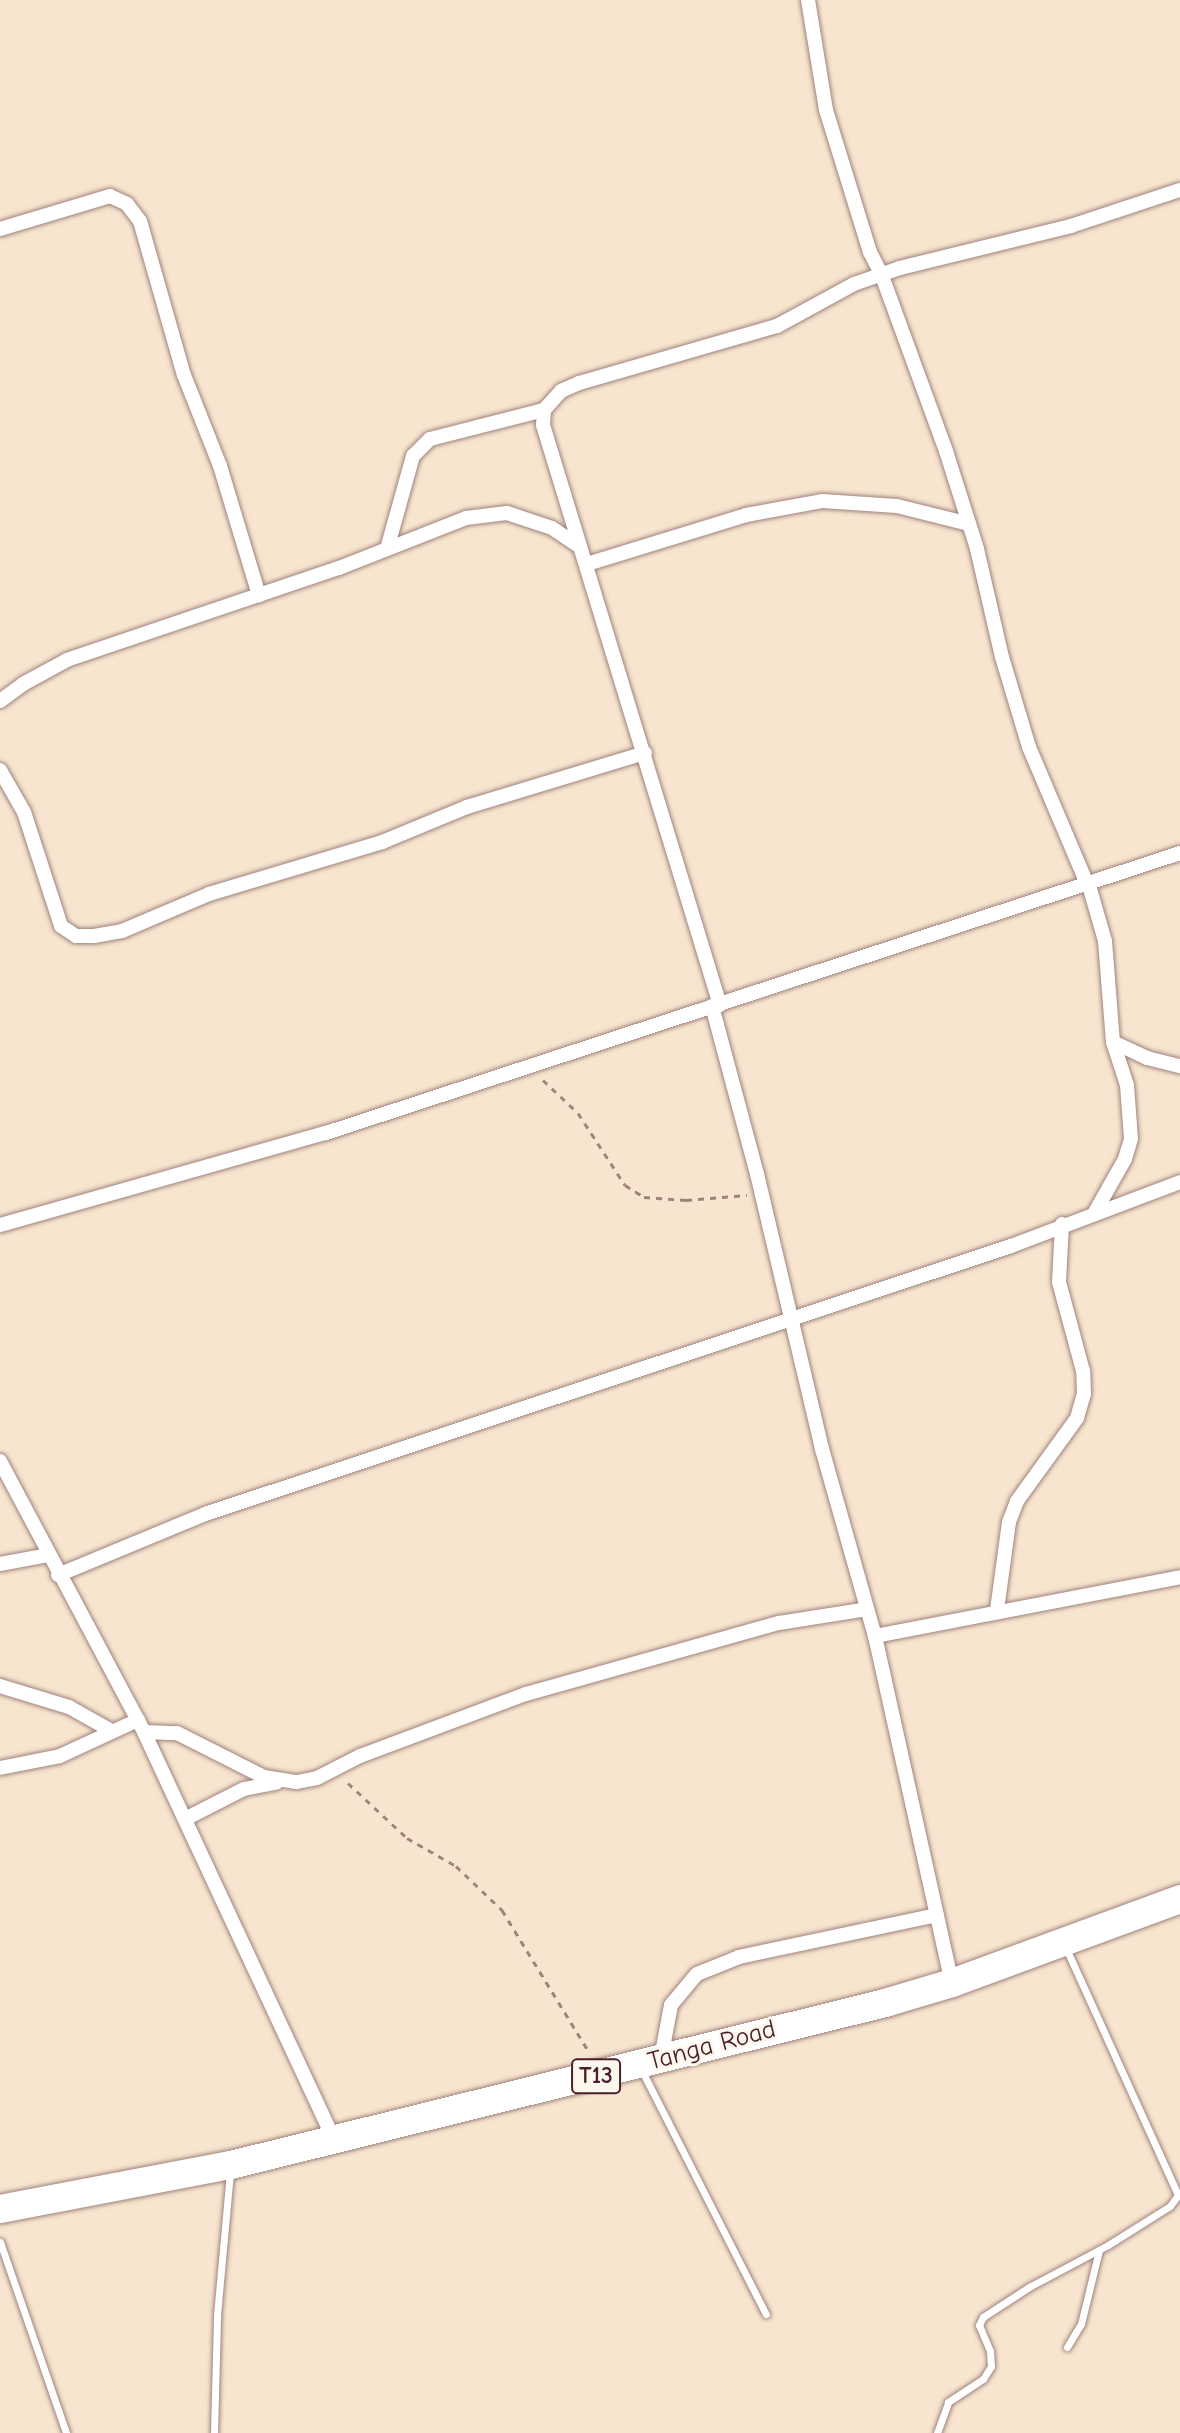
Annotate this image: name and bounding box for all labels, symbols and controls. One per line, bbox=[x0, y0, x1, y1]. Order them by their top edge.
street label: Tanga Road bbox=[645, 2014, 779, 2078]
road number: T13 bbox=[570, 2056, 622, 2096]

